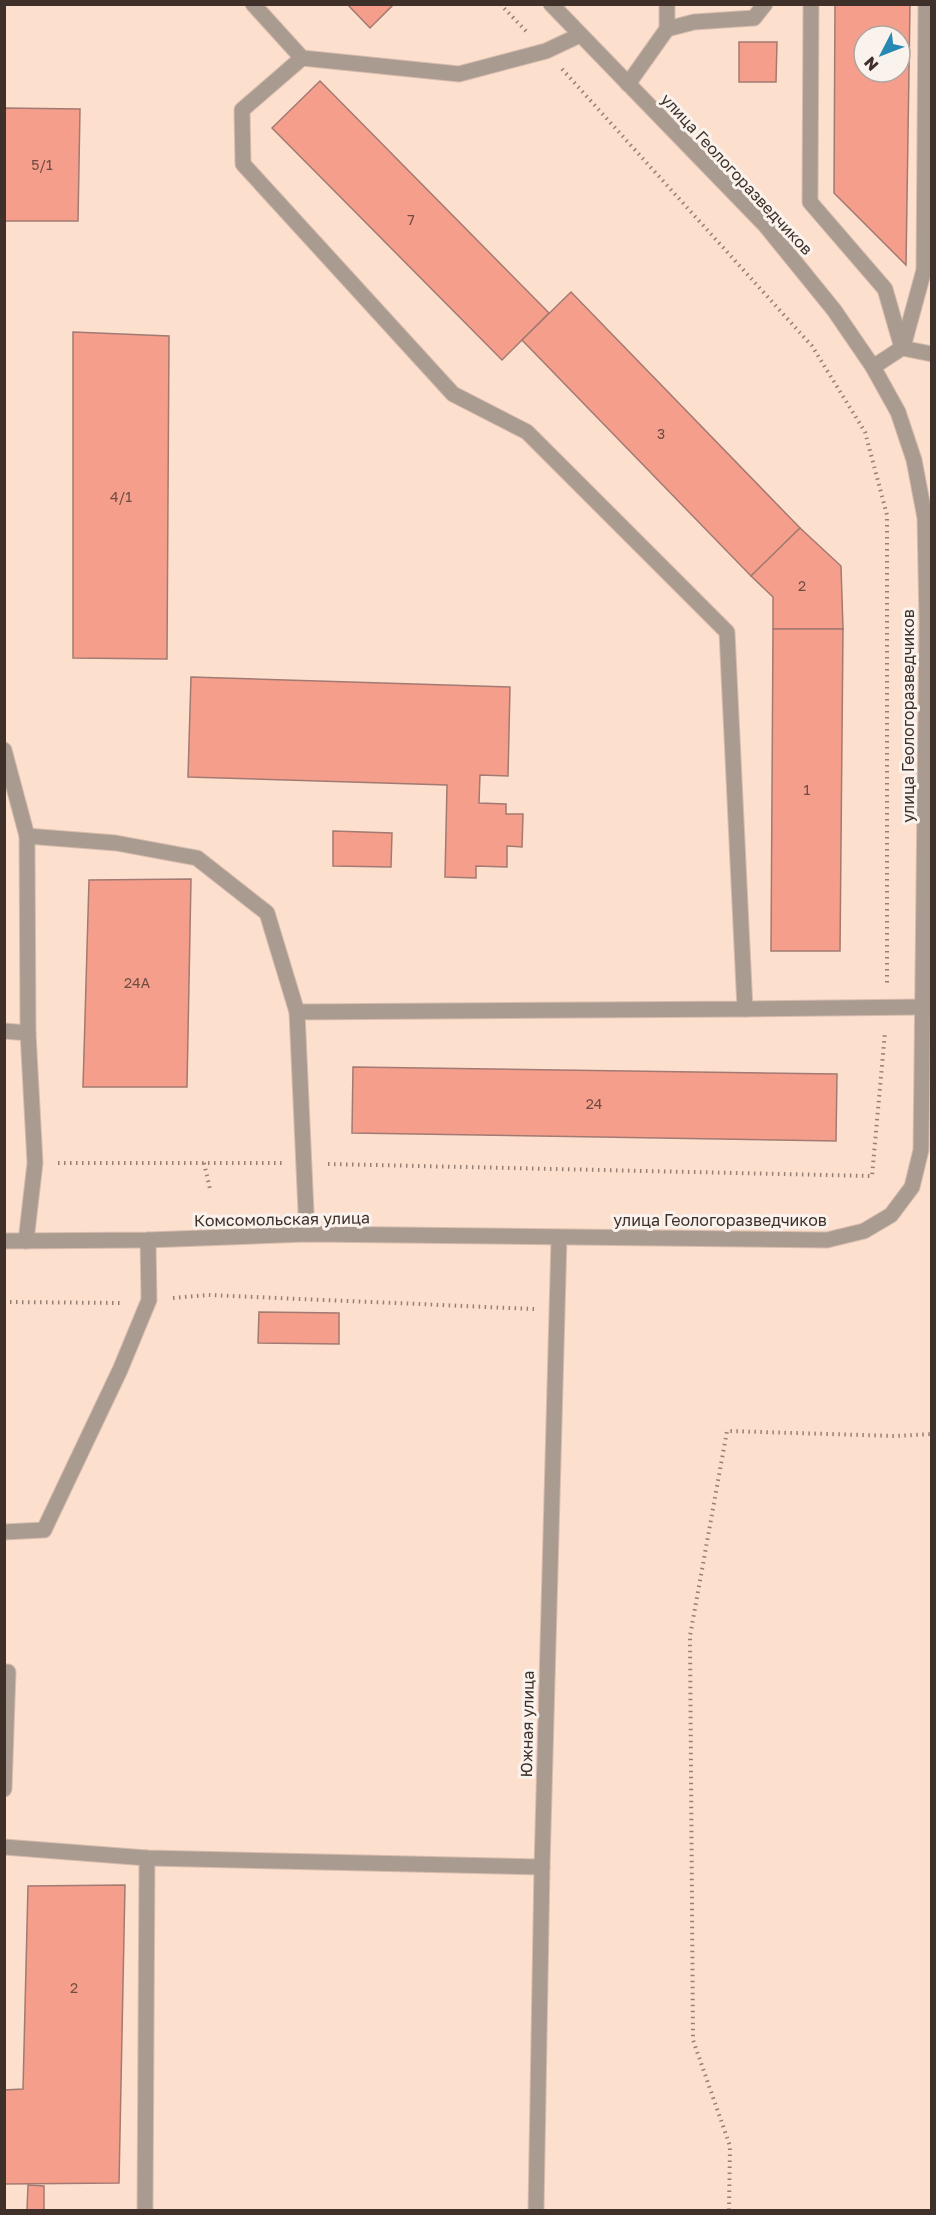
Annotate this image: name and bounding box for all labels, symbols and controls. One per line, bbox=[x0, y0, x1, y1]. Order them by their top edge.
north arrow bbox=[852, 24, 912, 84]
text: N bbox=[859, 53, 882, 75]
street label: улица Геологоразведчиков bbox=[657, 89, 817, 259]
house number: 5/1 bbox=[31, 156, 53, 173]
house number: 7 bbox=[407, 211, 415, 228]
house number: 3 bbox=[657, 425, 665, 442]
house number: 4/1 bbox=[110, 488, 132, 505]
house number: 2 bbox=[798, 577, 806, 594]
street label: улица Геологоразведчиков bbox=[898, 609, 918, 823]
house number: 1 bbox=[804, 781, 811, 798]
house number: 24А bbox=[124, 974, 151, 991]
house number: 24 bbox=[586, 1095, 602, 1112]
street label: Комсомольская улица bbox=[194, 1207, 370, 1231]
street label: улица Геологоразведчиков bbox=[613, 1210, 827, 1230]
street label: Южная улица bbox=[516, 1671, 538, 1777]
house number: 2 bbox=[70, 1979, 78, 1996]

